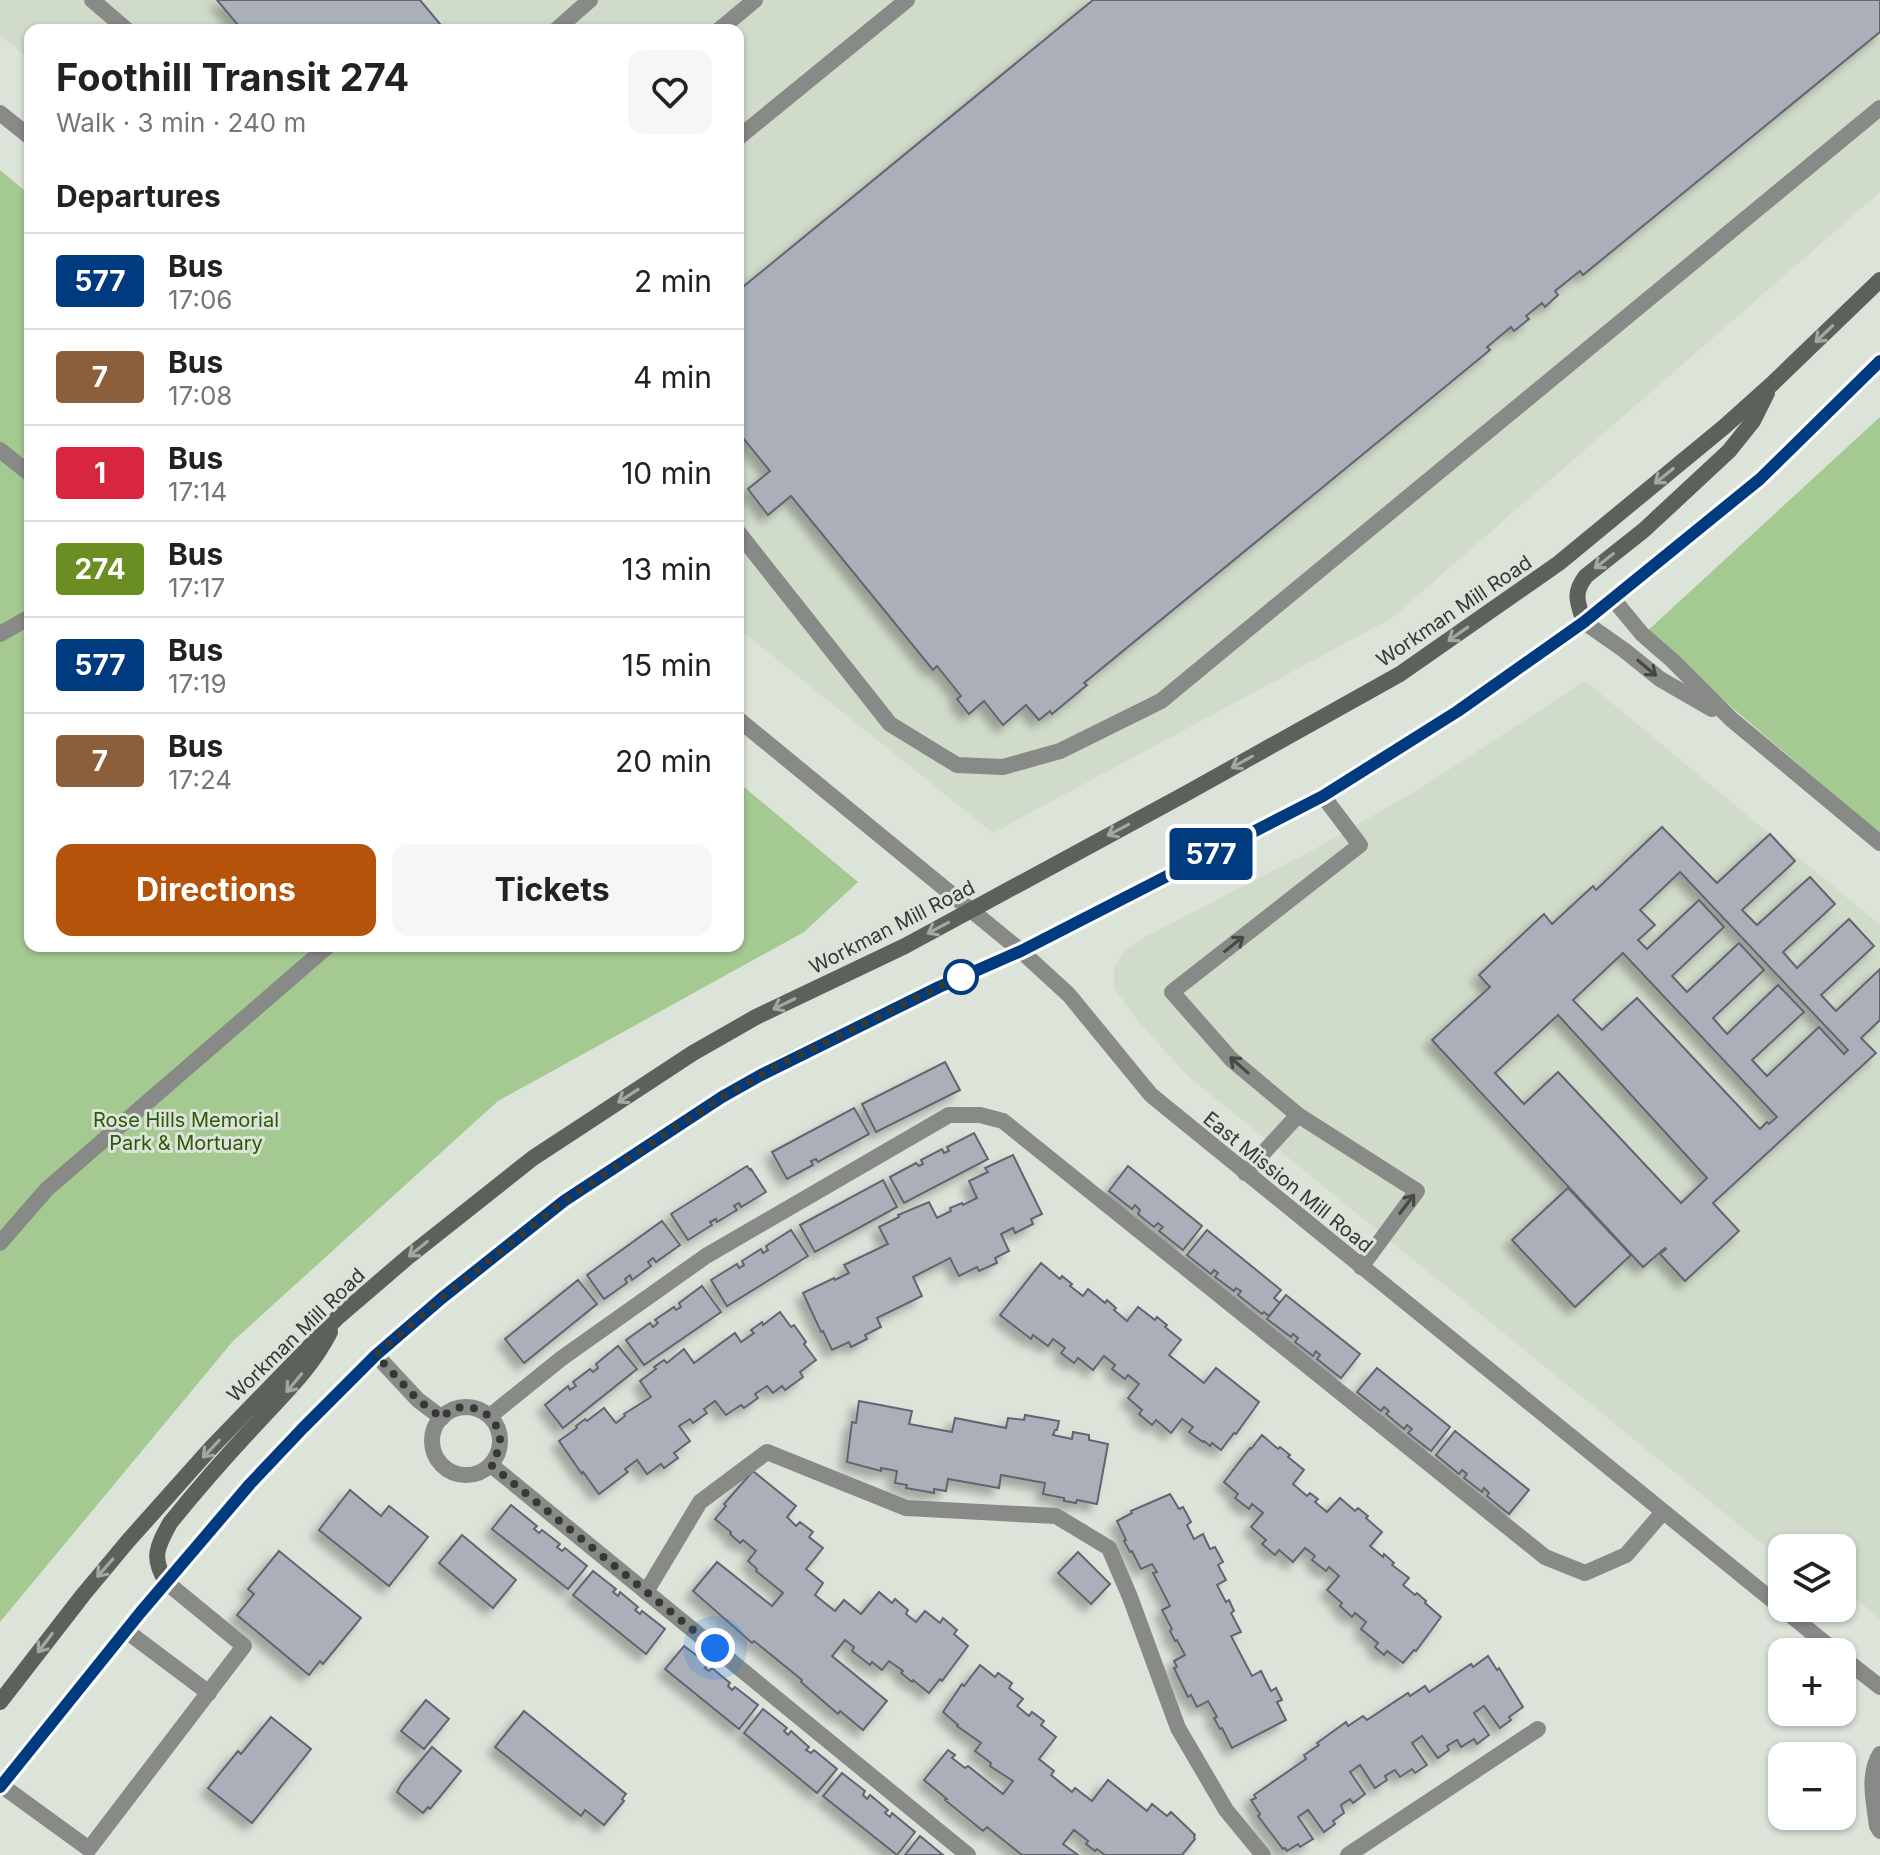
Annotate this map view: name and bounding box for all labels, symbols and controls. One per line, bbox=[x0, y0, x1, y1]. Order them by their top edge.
button: heart bbox=[628, 50, 712, 134]
text: Foothill Transit 274 bbox=[56, 54, 409, 100]
text: Walk · 3 min · 240 m bbox=[56, 107, 306, 138]
text: Departures bbox=[56, 178, 221, 214]
text: Bus bbox=[168, 248, 223, 284]
text: 2 min bbox=[634, 263, 712, 299]
text: 577 bbox=[74, 264, 126, 298]
text: 17:06 bbox=[168, 284, 232, 315]
one-way arrow bbox=[1815, 324, 1834, 343]
text: Bus bbox=[168, 344, 223, 380]
text: 4 min bbox=[633, 359, 712, 395]
text: 7 bbox=[92, 360, 108, 394]
text: 17:08 bbox=[168, 380, 232, 411]
text: Bus bbox=[168, 440, 223, 476]
text: 10 min bbox=[621, 455, 712, 491]
text: 1 bbox=[94, 456, 106, 490]
one-way arrow bbox=[1654, 467, 1675, 485]
text: 17:14 bbox=[168, 476, 227, 507]
text: Bus bbox=[168, 536, 223, 572]
street label: Workman Mill Road bbox=[1372, 550, 1536, 672]
text: 13 min bbox=[622, 551, 712, 587]
text: 274 bbox=[74, 552, 126, 586]
one-way arrow bbox=[1594, 553, 1615, 570]
text: 17:17 bbox=[168, 572, 225, 603]
one-way arrow bbox=[1447, 626, 1469, 642]
text: Bus bbox=[168, 632, 223, 668]
text: 15 min bbox=[622, 647, 712, 683]
text: 577 bbox=[74, 648, 126, 682]
one-way arrow bbox=[1636, 659, 1656, 677]
text: 17:19 bbox=[168, 668, 227, 699]
text: Bus bbox=[168, 728, 223, 764]
text: 20 min bbox=[615, 743, 712, 779]
text: 7 bbox=[92, 744, 108, 778]
one-way arrow bbox=[1230, 755, 1254, 770]
text: 17:24 bbox=[168, 764, 232, 795]
one-way arrow bbox=[1107, 823, 1130, 839]
line badge: 577 bbox=[1165, 828, 1257, 880]
text: 577 bbox=[1185, 837, 1237, 871]
button: Directions bbox=[56, 844, 376, 936]
button: Tickets bbox=[392, 844, 712, 936]
street label: Workman Mill Road bbox=[805, 875, 979, 979]
one-way arrow bbox=[926, 920, 950, 936]
one-way arrow bbox=[1223, 935, 1244, 952]
unlabelled marker bbox=[944, 960, 978, 994]
one-way arrow bbox=[772, 997, 796, 1012]
one-way arrow bbox=[1229, 1056, 1249, 1074]
one-way arrow bbox=[617, 1087, 639, 1104]
street label: East Mission Mill Road bbox=[1199, 1106, 1377, 1258]
park label: Rose Hills Memorial Park & Mortuary bbox=[93, 1108, 279, 1155]
one-way arrow bbox=[1399, 1194, 1416, 1215]
one-way arrow bbox=[408, 1241, 429, 1258]
street label: Workman Mill Road bbox=[222, 1263, 370, 1407]
one-way arrow bbox=[286, 1372, 303, 1393]
one-way arrow bbox=[202, 1438, 220, 1458]
map controls bbox=[1768, 1534, 1856, 1830]
button: layers bbox=[1768, 1534, 1856, 1622]
one-way arrow bbox=[96, 1557, 114, 1577]
your location bbox=[695, 1628, 735, 1668]
one-way arrow bbox=[37, 1632, 54, 1654]
button: + bbox=[1768, 1638, 1856, 1726]
button: − bbox=[1768, 1742, 1856, 1830]

